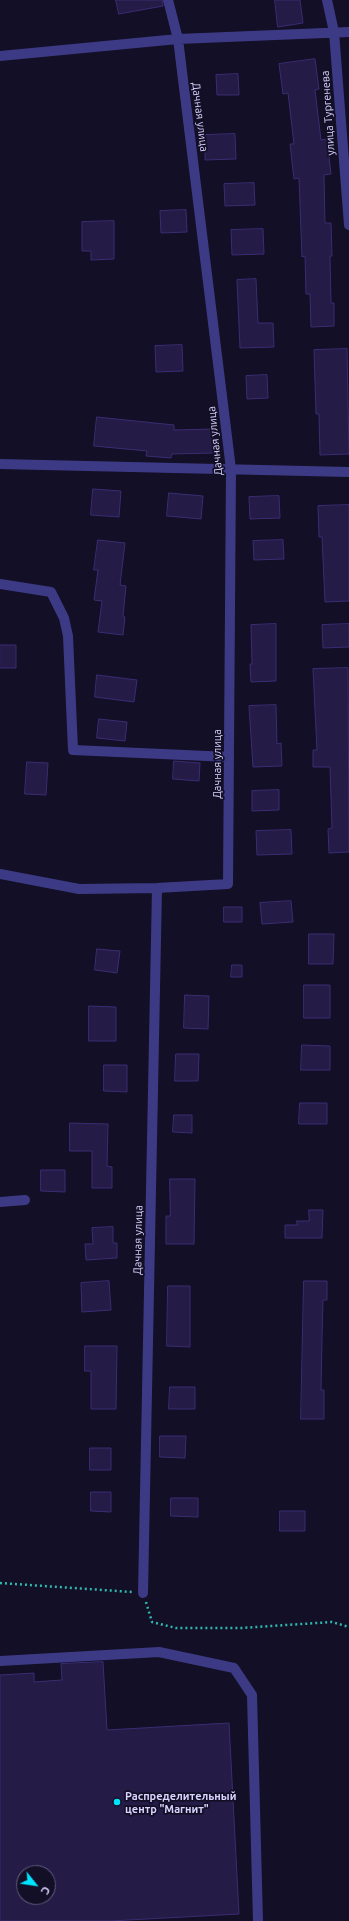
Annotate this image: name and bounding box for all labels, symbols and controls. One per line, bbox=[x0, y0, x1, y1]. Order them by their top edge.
street label: улица Тургенева bbox=[318, 70, 338, 156]
street label: Дачная улица bbox=[189, 82, 211, 152]
street label: Дачная улица bbox=[205, 406, 225, 476]
street label: Дачная улица bbox=[210, 729, 224, 799]
street label: Дачная улица bbox=[131, 1205, 145, 1275]
place label: Распределительный центр "Магнит" bbox=[125, 1789, 236, 1815]
marker: Распределительный центр "Магнит" bbox=[112, 1797, 122, 1807]
north arrow bbox=[16, 1865, 56, 1905]
text: С bbox=[39, 1884, 52, 1897]

